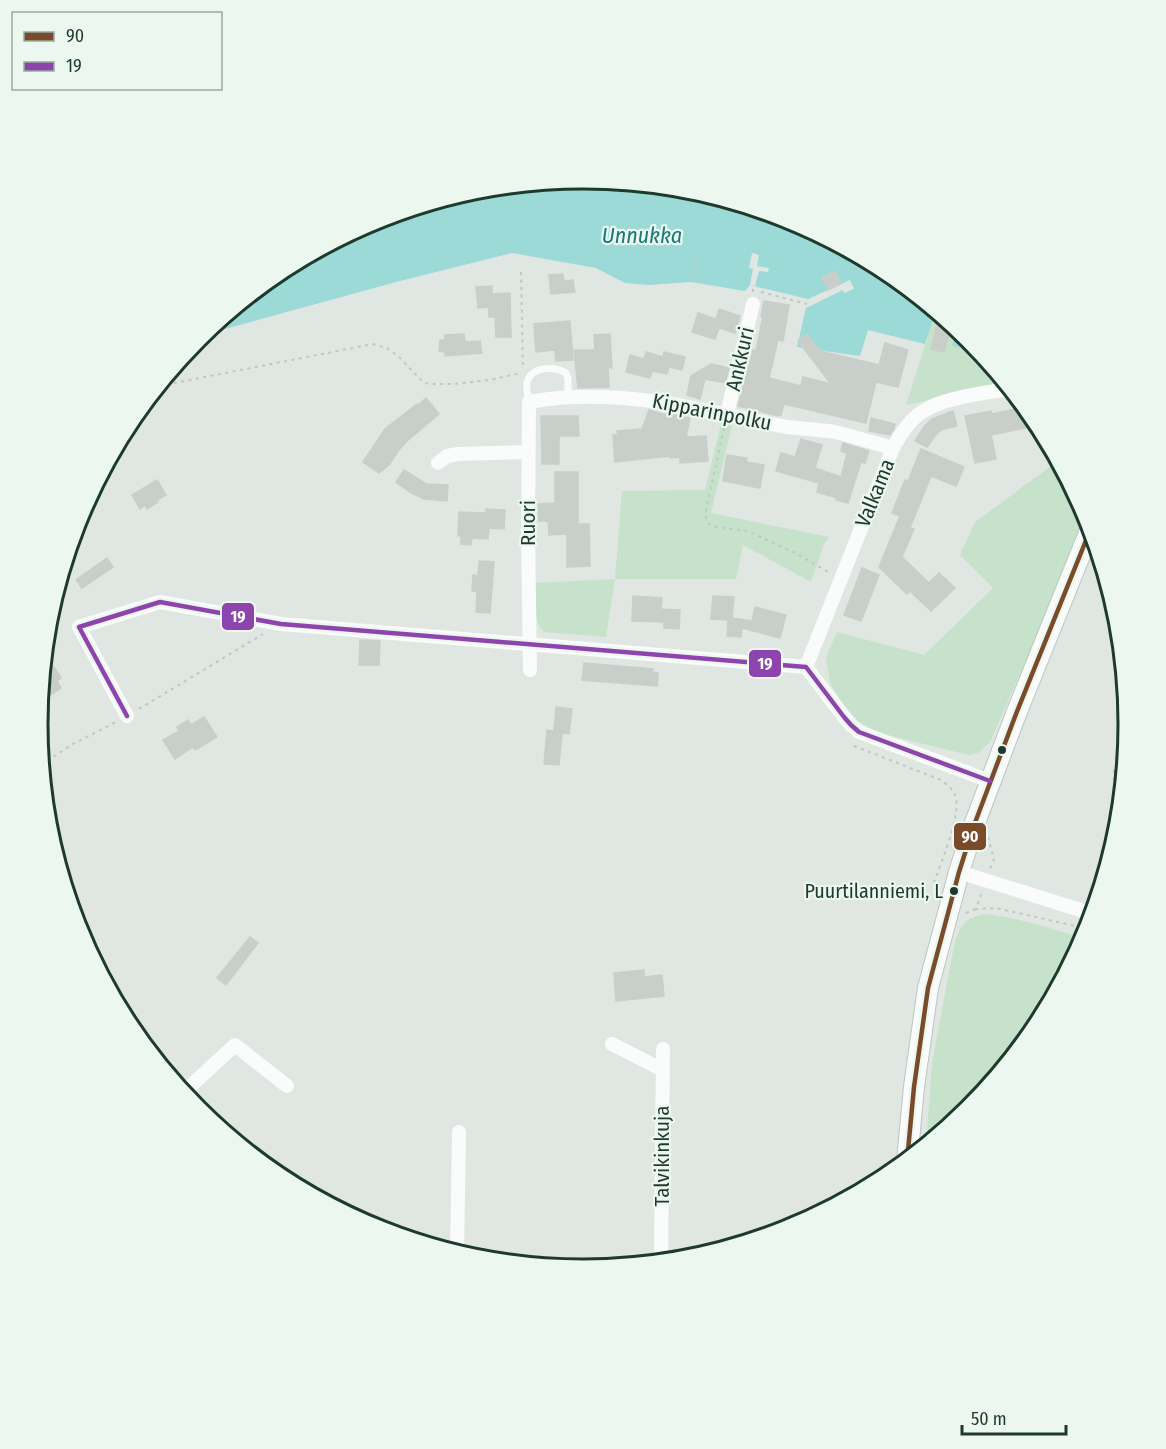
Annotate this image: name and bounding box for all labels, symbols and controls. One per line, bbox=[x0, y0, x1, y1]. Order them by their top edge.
legend bbox=[12, 12, 222, 90]
text: 90 bbox=[66, 25, 84, 47]
text: 19 bbox=[66, 55, 82, 77]
water label: Unnukka bbox=[602, 222, 682, 249]
street label: Ankkuri bbox=[720, 324, 760, 394]
street label: Kipparinpolku bbox=[650, 388, 774, 436]
street label: Valkama bbox=[850, 455, 900, 531]
street label: Ruori bbox=[515, 500, 541, 546]
line badge: 19 bbox=[221, 602, 255, 631]
text: 19 bbox=[230, 607, 246, 626]
line badge: 19 bbox=[748, 649, 782, 678]
text: 19 bbox=[757, 654, 773, 673]
unlabelled marker bbox=[996, 744, 1008, 756]
line badge: 90 bbox=[953, 822, 987, 851]
text: 90 bbox=[961, 827, 979, 846]
place label: Puurtilanniemi, L bbox=[804, 879, 943, 903]
marker: Puurtilanniemi, L bbox=[948, 885, 960, 897]
street label: Talvikinkuja bbox=[649, 1105, 675, 1207]
scale bar bbox=[962, 1398, 1066, 1436]
text: 50 m bbox=[971, 1408, 1007, 1430]

